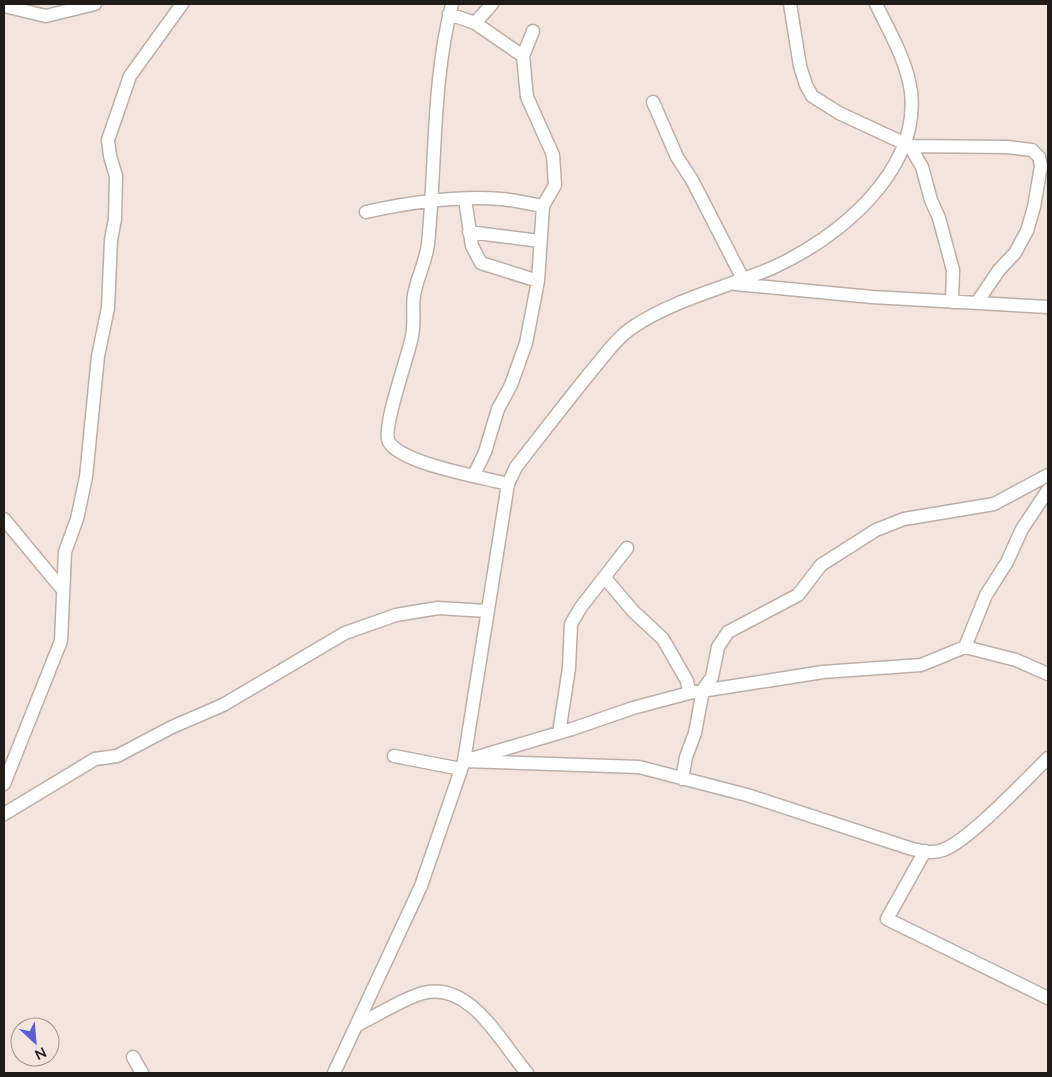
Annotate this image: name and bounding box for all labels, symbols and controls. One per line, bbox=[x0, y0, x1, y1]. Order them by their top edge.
north arrow bbox=[10, 1017, 60, 1067]
text: N bbox=[32, 1044, 49, 1064]

